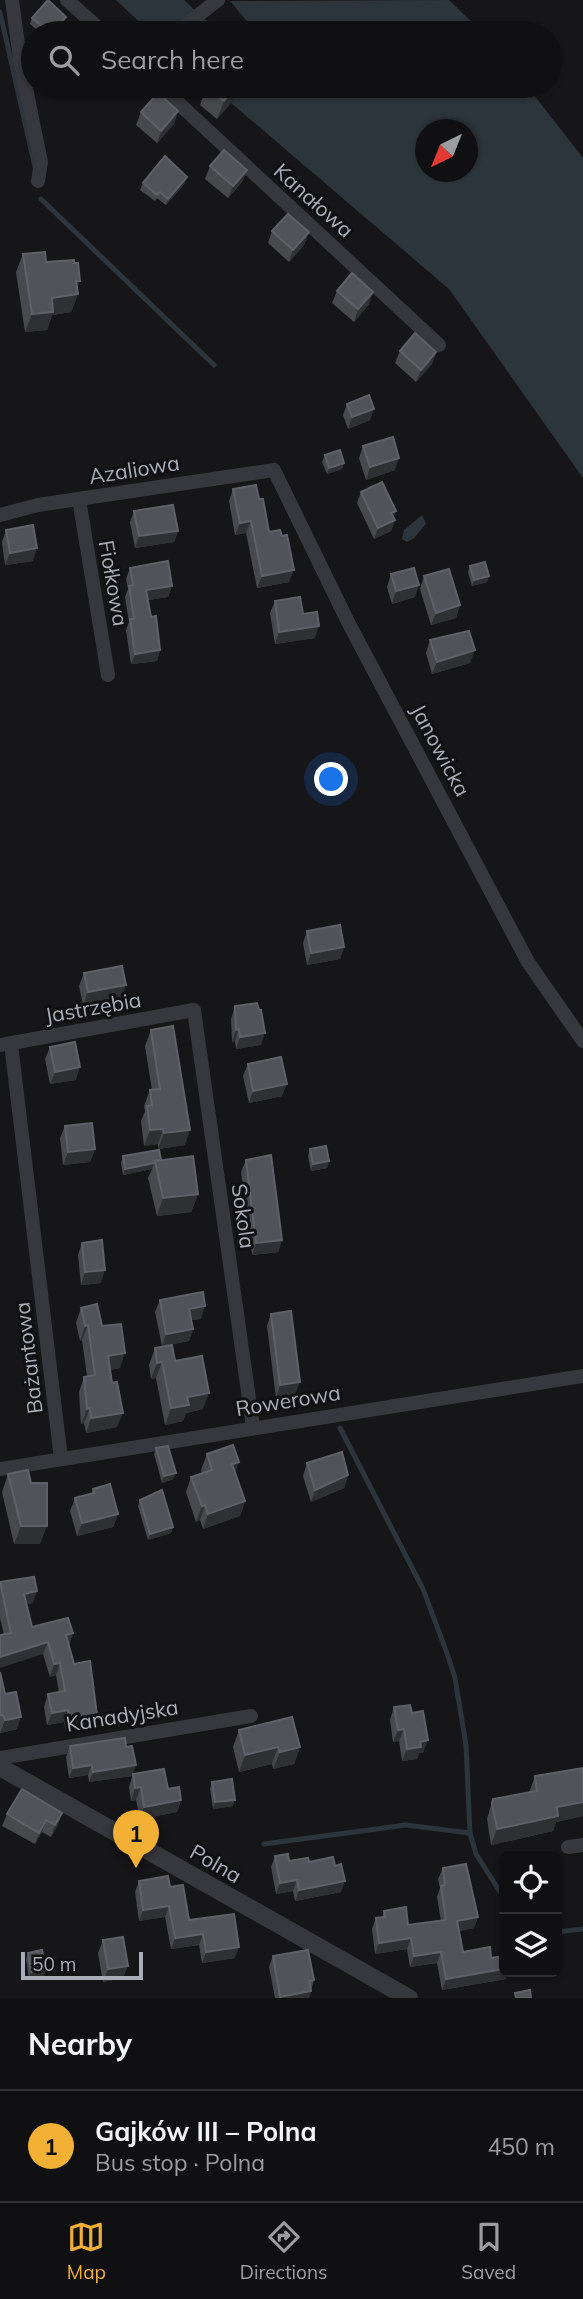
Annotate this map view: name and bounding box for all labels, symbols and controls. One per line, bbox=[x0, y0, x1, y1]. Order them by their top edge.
search box bbox=[21, 21, 562, 98]
icon: search bbox=[45, 41, 83, 79]
text: Search here bbox=[101, 43, 244, 76]
north arrow bbox=[415, 119, 478, 182]
street label: Kanałowa bbox=[269, 157, 359, 243]
street label: Azaliowa bbox=[87, 449, 181, 489]
street label: Fiołkowa bbox=[94, 538, 134, 628]
street label: Janowicka bbox=[406, 699, 476, 801]
your location bbox=[314, 762, 348, 796]
street label: Jastrzębia bbox=[43, 986, 143, 1028]
street label: Sokola bbox=[227, 1182, 261, 1250]
street label: Bażantowa bbox=[8, 1301, 48, 1415]
street label: Rowerowa bbox=[234, 1379, 342, 1421]
street label: Kanadyjska bbox=[64, 1693, 180, 1737]
pin: 1 bbox=[113, 1810, 159, 1868]
street label: Polna bbox=[186, 1838, 246, 1888]
map controls bbox=[499, 1851, 562, 1977]
button: locate bbox=[499, 1851, 562, 1914]
button: layers bbox=[499, 1914, 562, 1977]
scale bar bbox=[21, 1949, 144, 1981]
text: 50 m bbox=[32, 1952, 76, 1976]
text: Nearby bbox=[28, 2025, 132, 2063]
text: Gajków III – Polna bbox=[95, 2115, 317, 2148]
text: 1 bbox=[44, 2132, 58, 2161]
text: 450 m bbox=[487, 2132, 555, 2161]
text: Bus stop · Polna bbox=[95, 2148, 265, 2177]
tab: Map bbox=[67, 2218, 106, 2284]
tab: Directions bbox=[240, 2218, 328, 2284]
tab: Saved bbox=[461, 2218, 516, 2284]

